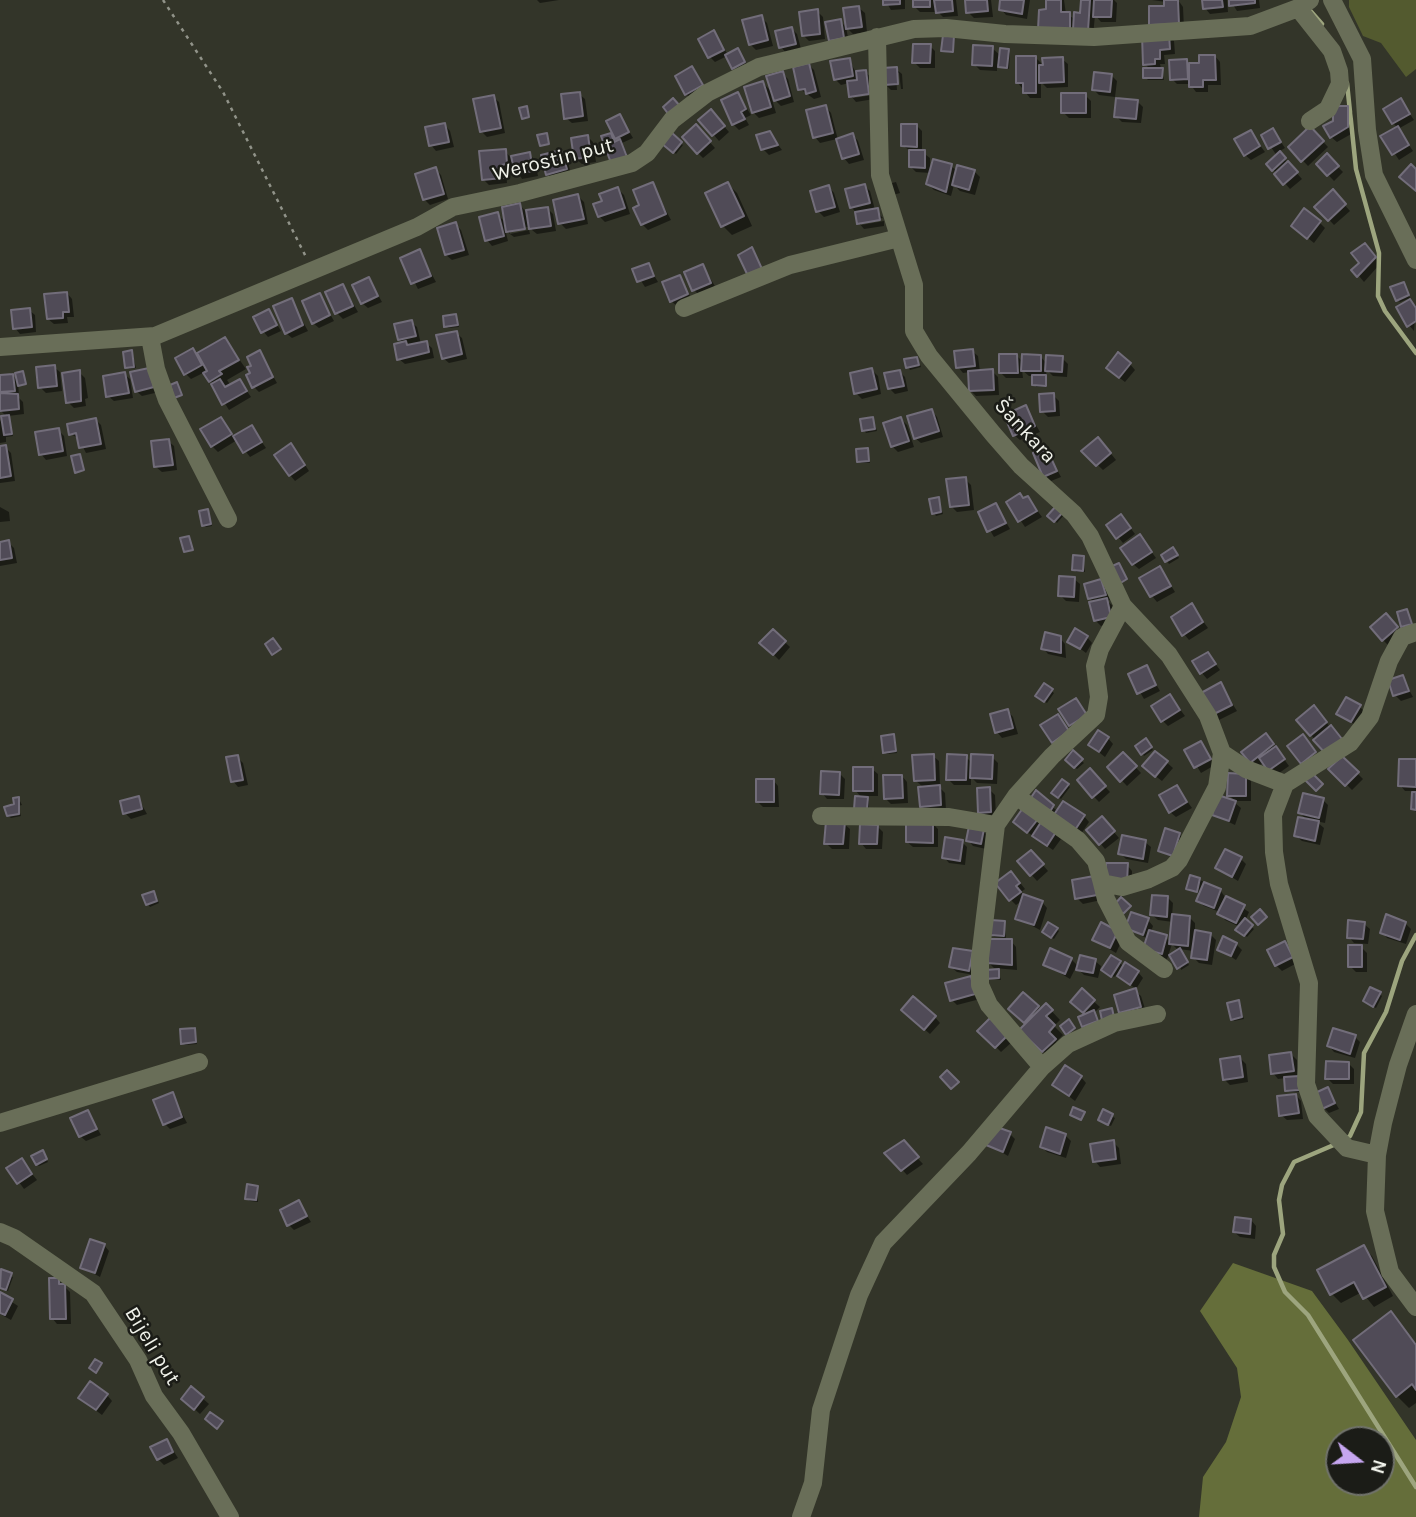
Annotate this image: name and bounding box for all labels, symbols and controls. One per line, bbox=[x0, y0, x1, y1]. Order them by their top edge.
street label: Werostin put bbox=[490, 133, 616, 187]
street label: Šankara bbox=[989, 393, 1061, 469]
street label: Bijeli put bbox=[119, 1302, 185, 1390]
north arrow bbox=[1325, 1426, 1395, 1496]
text: N bbox=[1366, 1457, 1391, 1476]

